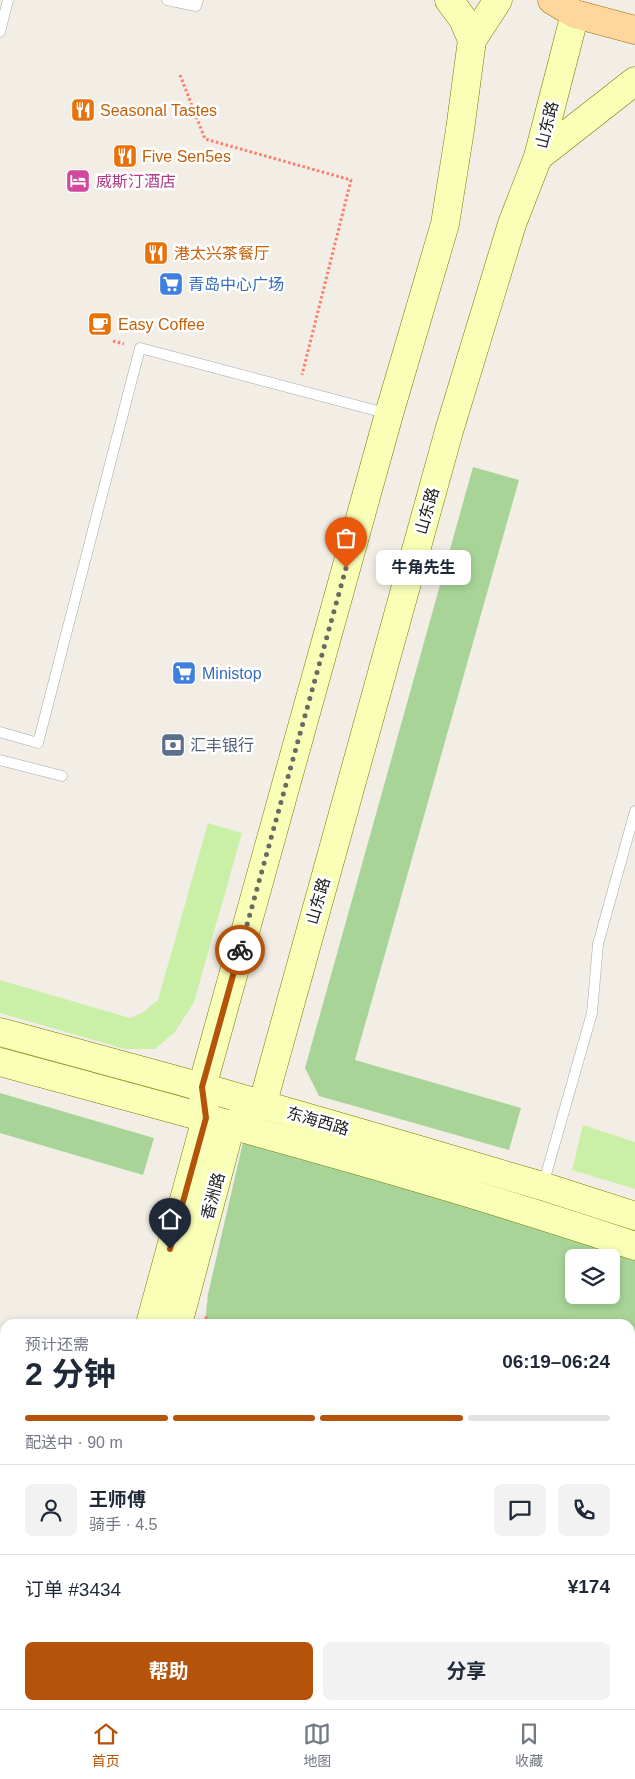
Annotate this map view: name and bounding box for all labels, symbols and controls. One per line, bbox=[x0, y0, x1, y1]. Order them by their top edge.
restaurant icon: Seasonal Tastes bbox=[70, 97, 96, 123]
street label: 山东路 bbox=[533, 100, 561, 150]
place label: Seasonal Tastes bbox=[100, 102, 217, 119]
restaurant icon: Five Sen5es bbox=[112, 143, 138, 169]
place label: Five Sen5es bbox=[142, 148, 231, 165]
hotel icon: 威斯汀酒店 bbox=[65, 168, 91, 194]
place label: 威斯汀酒店 bbox=[96, 173, 176, 190]
restaurant icon: 港太兴茶餐厅 bbox=[143, 240, 169, 266]
place label: 港太兴茶餐厅 bbox=[174, 245, 270, 262]
supermarket icon: 青岛中心广场 bbox=[158, 271, 184, 297]
place label: 青岛中心广场 bbox=[188, 276, 284, 293]
cafe icon: Easy Coffee bbox=[87, 311, 113, 337]
place label: Easy Coffee bbox=[118, 316, 205, 333]
street label: 山东路 bbox=[412, 486, 442, 536]
pin bbox=[325, 517, 367, 568]
icon: bag bbox=[332, 524, 360, 552]
callout: 牛角先生 bbox=[376, 550, 471, 586]
text: 牛角先生 bbox=[391, 559, 456, 576]
supermarket icon: Ministop bbox=[171, 660, 197, 686]
place label: Ministop bbox=[202, 665, 262, 682]
bank icon: 汇丰银行 bbox=[160, 732, 186, 758]
place label: 汇丰银行 bbox=[190, 737, 254, 754]
street label: 山东路 bbox=[303, 876, 333, 926]
courier bbox=[215, 925, 265, 975]
icon: bike bbox=[226, 936, 254, 964]
street label: 东海西路 bbox=[285, 1104, 351, 1138]
street label: 香洲路 bbox=[199, 1171, 227, 1221]
pin bbox=[149, 1198, 191, 1249]
icon: home bbox=[156, 1205, 184, 1233]
map controls bbox=[565, 1249, 620, 1304]
button: layers bbox=[565, 1249, 620, 1304]
text: 预计还需 bbox=[25, 1336, 89, 1353]
text: 06:19–06:24 bbox=[502, 1351, 610, 1372]
text: 2 分钟 bbox=[25, 1356, 116, 1392]
text: 配送中 · 90 m bbox=[25, 1434, 123, 1451]
button: person bbox=[25, 1484, 77, 1536]
button: chat bbox=[494, 1484, 546, 1536]
button: phone bbox=[558, 1484, 610, 1536]
text: 王师傅 bbox=[89, 1489, 146, 1510]
text: 骑手 · 4.5 bbox=[89, 1516, 157, 1533]
text: ¥174 bbox=[568, 1576, 610, 1597]
text: 订单 #3434 bbox=[25, 1579, 121, 1600]
button: 帮助 bbox=[25, 1642, 313, 1700]
button: 分享 bbox=[323, 1642, 610, 1700]
tab: 首页 bbox=[92, 1720, 120, 1770]
tab: 地图 bbox=[303, 1720, 331, 1770]
tab: 收藏 bbox=[515, 1720, 543, 1770]

